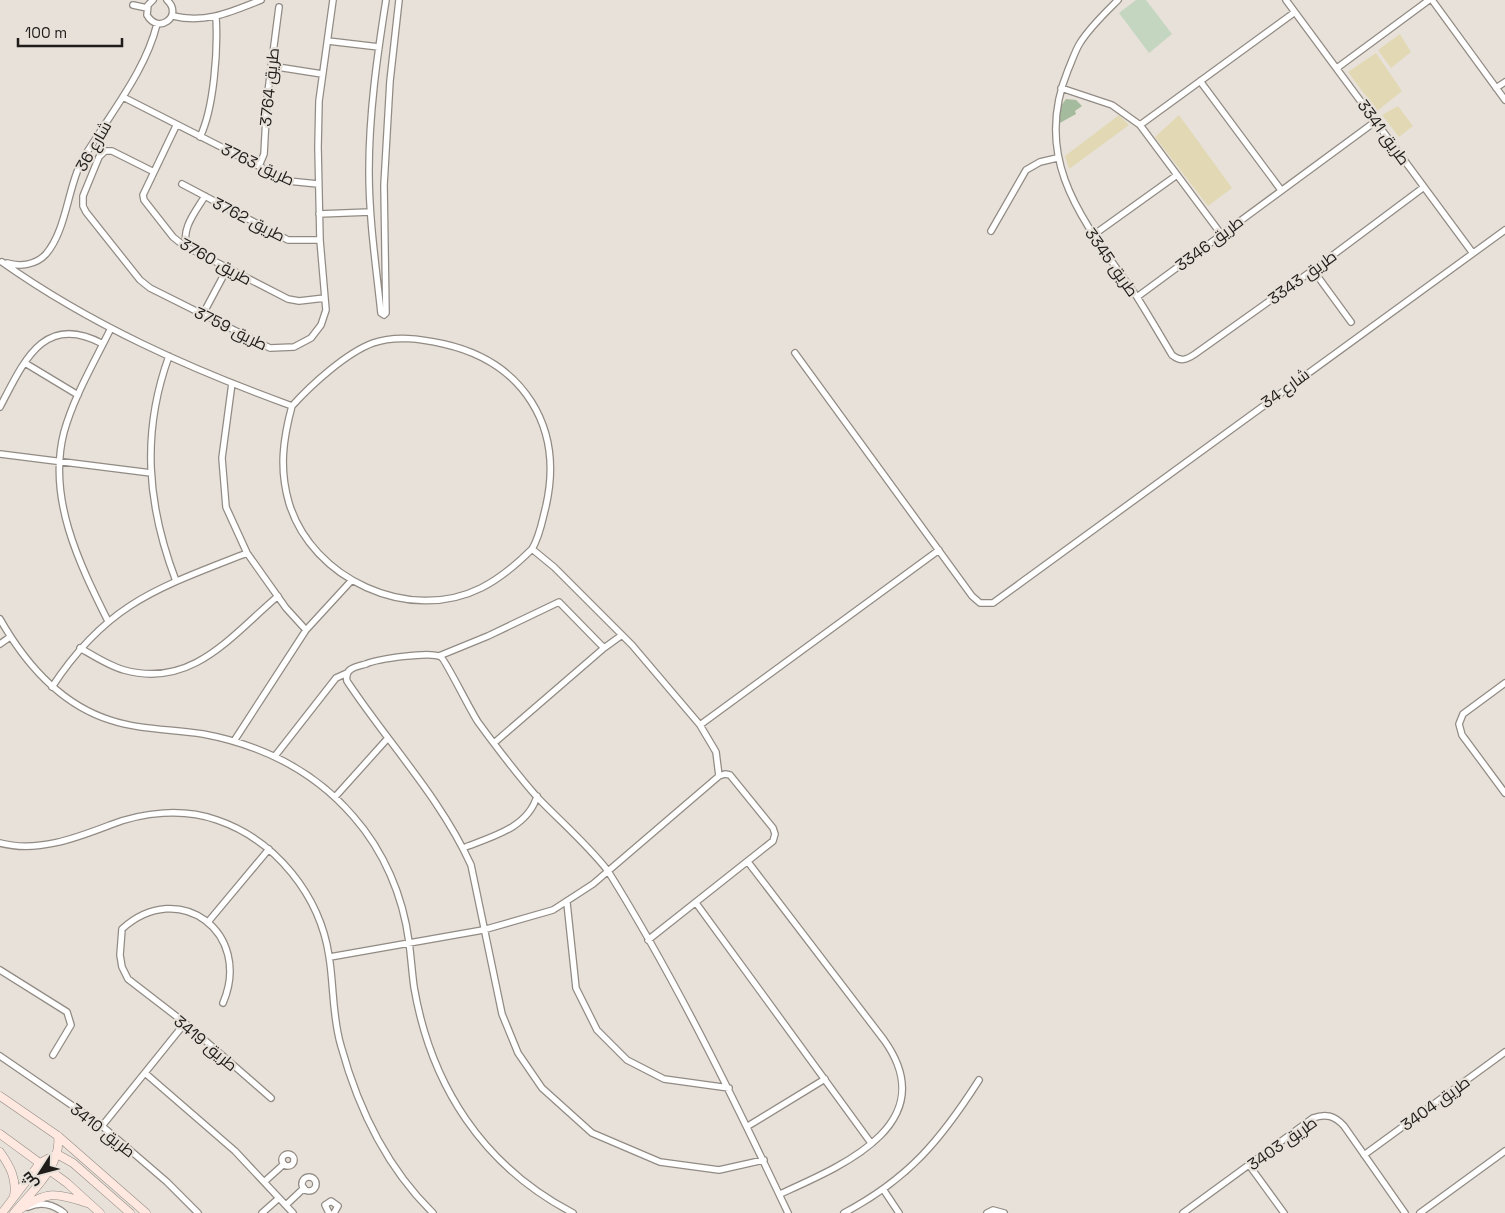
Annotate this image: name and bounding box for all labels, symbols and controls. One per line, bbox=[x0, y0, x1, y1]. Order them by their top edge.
scale bar bbox=[18, 15, 121, 47]
text: 100 m bbox=[25, 23, 67, 42]
street label: طريق 3764 bbox=[255, 47, 284, 127]
street label: طريق 3341 bbox=[1353, 95, 1415, 169]
street label: شارع 36 bbox=[71, 117, 117, 176]
street label: طريق 3763 bbox=[218, 138, 298, 191]
street label: طريق 3762 bbox=[209, 192, 289, 247]
street label: طريق 3346 bbox=[1171, 211, 1247, 276]
street label: طريق 3345 bbox=[1080, 224, 1143, 301]
street label: طريق 3760 bbox=[176, 233, 256, 290]
street label: طريق 3343 bbox=[1264, 245, 1341, 309]
street label: طريق 3759 bbox=[191, 302, 271, 355]
street label: شارع 34 bbox=[1257, 364, 1314, 414]
street label: طريق 3419 bbox=[170, 1011, 242, 1076]
street label: طريق 3404 bbox=[1397, 1071, 1474, 1136]
street label: طريق 3410 bbox=[66, 1098, 139, 1162]
street label: طريق 3403 bbox=[1243, 1112, 1321, 1175]
north arrow bbox=[15, 1148, 65, 1198]
text: ش bbox=[17, 1168, 42, 1193]

